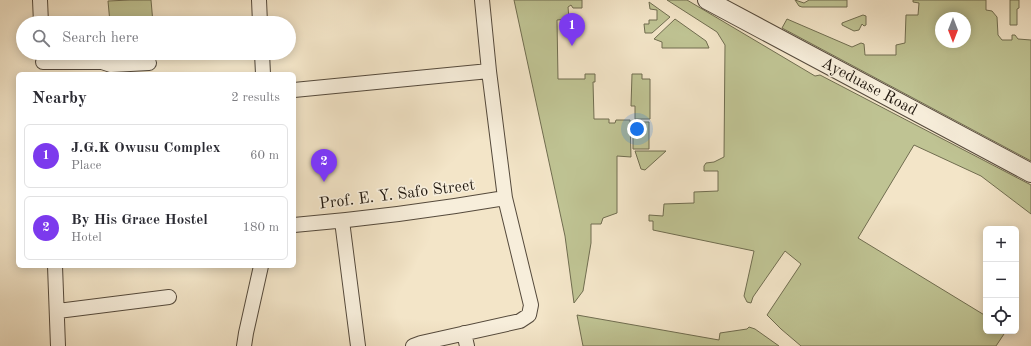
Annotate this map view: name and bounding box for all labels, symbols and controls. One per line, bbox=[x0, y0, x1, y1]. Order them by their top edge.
north arrow bbox=[935, 12, 971, 48]
pin: 1 bbox=[559, 13, 585, 46]
search box bbox=[16, 16, 296, 60]
icon: search bbox=[30, 27, 52, 49]
text: Search here bbox=[62, 31, 139, 46]
street label: Ayeduase Road bbox=[819, 55, 919, 119]
text: Nearby bbox=[32, 90, 87, 107]
text: 2 results bbox=[231, 91, 280, 104]
your location bbox=[627, 119, 647, 139]
text: J.G.K Owusu Complex bbox=[71, 141, 221, 156]
text: 1 bbox=[42, 149, 50, 162]
text: 60 m bbox=[250, 149, 279, 162]
pin: 2 bbox=[311, 149, 337, 182]
text: Place bbox=[71, 159, 101, 172]
street label: Prof. E. Y. Safo Street bbox=[318, 177, 476, 212]
text: By His Grace Hostel bbox=[71, 213, 208, 228]
text: 2 bbox=[42, 221, 50, 234]
text: 180 m bbox=[242, 221, 279, 234]
map controls bbox=[983, 226, 1019, 334]
button: + bbox=[983, 226, 1019, 262]
text: Hotel bbox=[71, 231, 102, 244]
button: − bbox=[983, 262, 1019, 298]
button: locate bbox=[983, 298, 1019, 334]

